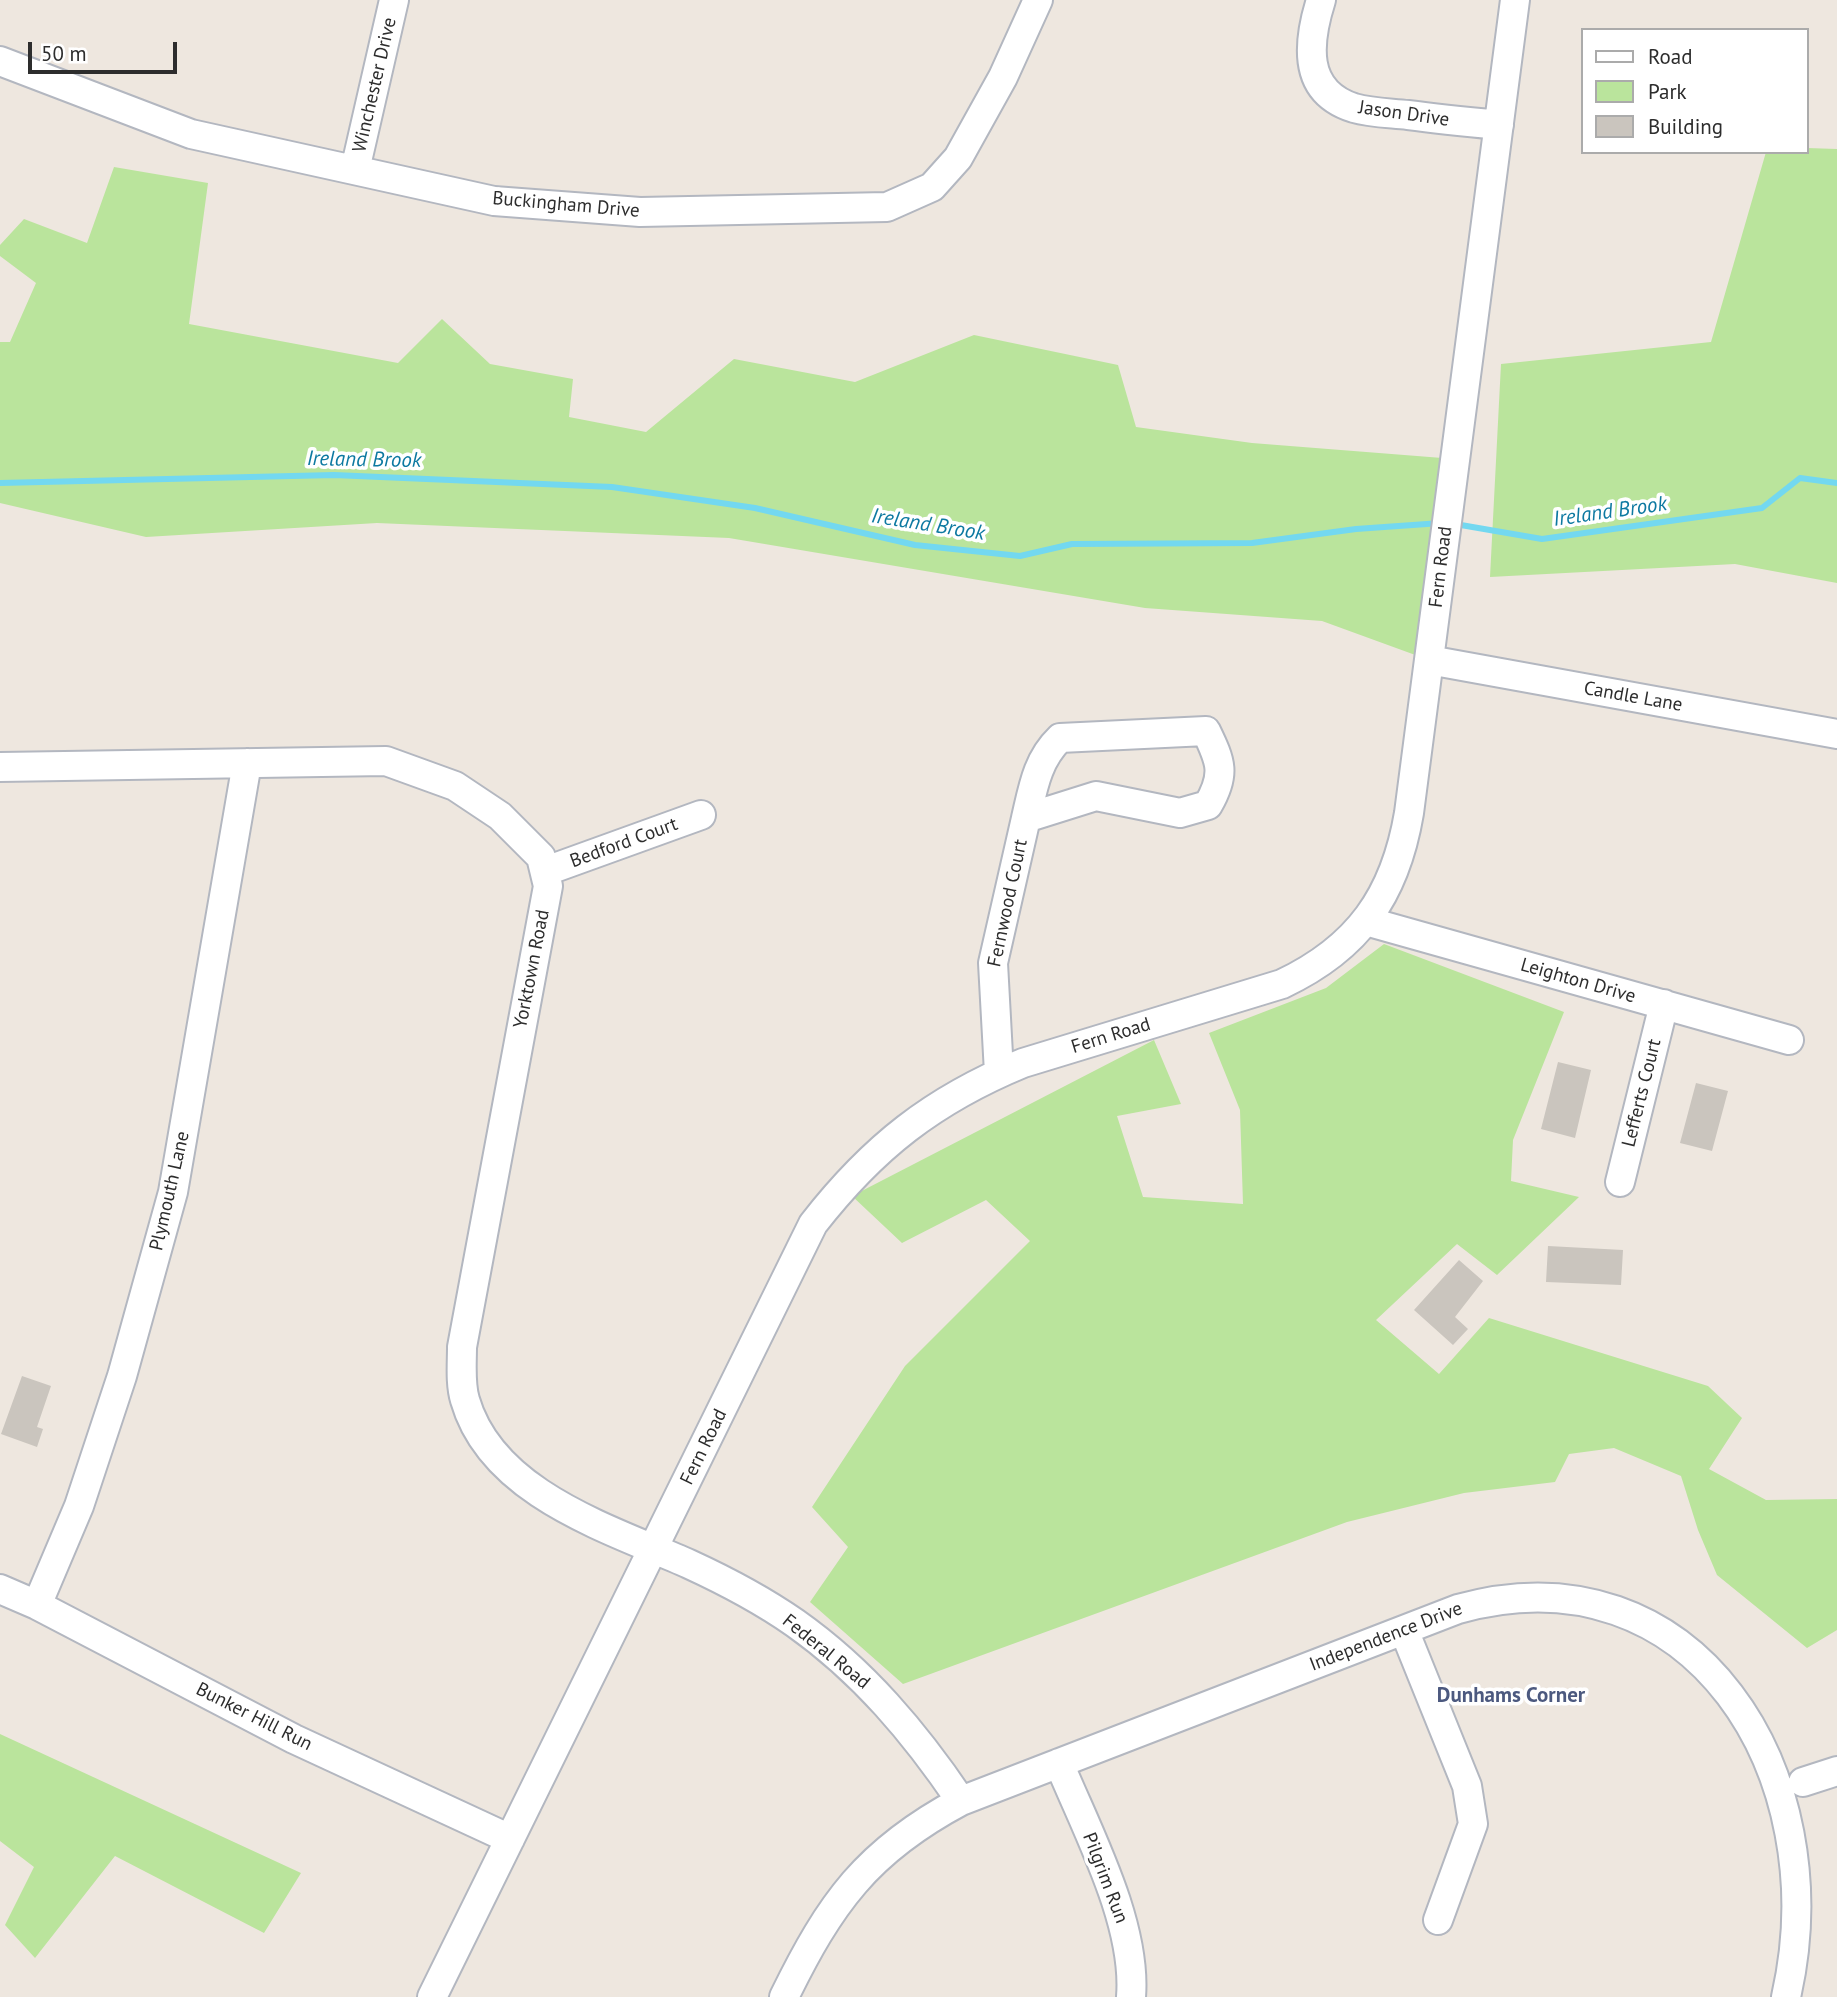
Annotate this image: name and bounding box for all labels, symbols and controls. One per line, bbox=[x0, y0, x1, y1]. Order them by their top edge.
street label: Winchester Drive bbox=[348, 15, 402, 155]
scale bar bbox=[32, 28, 180, 72]
legend bbox=[1582, 28, 1809, 154]
text: 50 m bbox=[41, 40, 87, 67]
text: Road bbox=[1648, 43, 1692, 70]
text: Park bbox=[1648, 78, 1687, 105]
street label: Jason Drive bbox=[1357, 96, 1451, 132]
text: Building bbox=[1648, 113, 1723, 140]
street label: Buckingham Drive bbox=[491, 187, 641, 223]
water label: Ireland Brook bbox=[307, 446, 421, 474]
water label: Ireland Brook bbox=[1552, 492, 1668, 532]
water label: Ireland Brook bbox=[870, 504, 986, 546]
street label: Fern Road bbox=[1425, 525, 1457, 609]
street label: Candle Lane bbox=[1582, 677, 1684, 717]
street label: Bedford Court bbox=[567, 813, 681, 873]
street label: Fernwood Court bbox=[983, 837, 1033, 969]
street label: Yorktown Road bbox=[509, 908, 555, 1030]
street label: Leighton Drive bbox=[1518, 954, 1638, 1008]
street label: Fern Road bbox=[1069, 1013, 1153, 1059]
street label: Lefferts Court bbox=[1618, 1037, 1666, 1149]
street label: Plymouth Lane bbox=[145, 1129, 195, 1253]
street label: Fern Road bbox=[676, 1405, 732, 1489]
street label: Independence Drive bbox=[1306, 1597, 1466, 1677]
street label: Federal Road bbox=[778, 1610, 874, 1694]
street label: Bunker Hill Run bbox=[192, 1678, 316, 1756]
district label: Dunhams Corner bbox=[1437, 1683, 1585, 1709]
street label: Pilgrim Run bbox=[1077, 1829, 1133, 1927]

